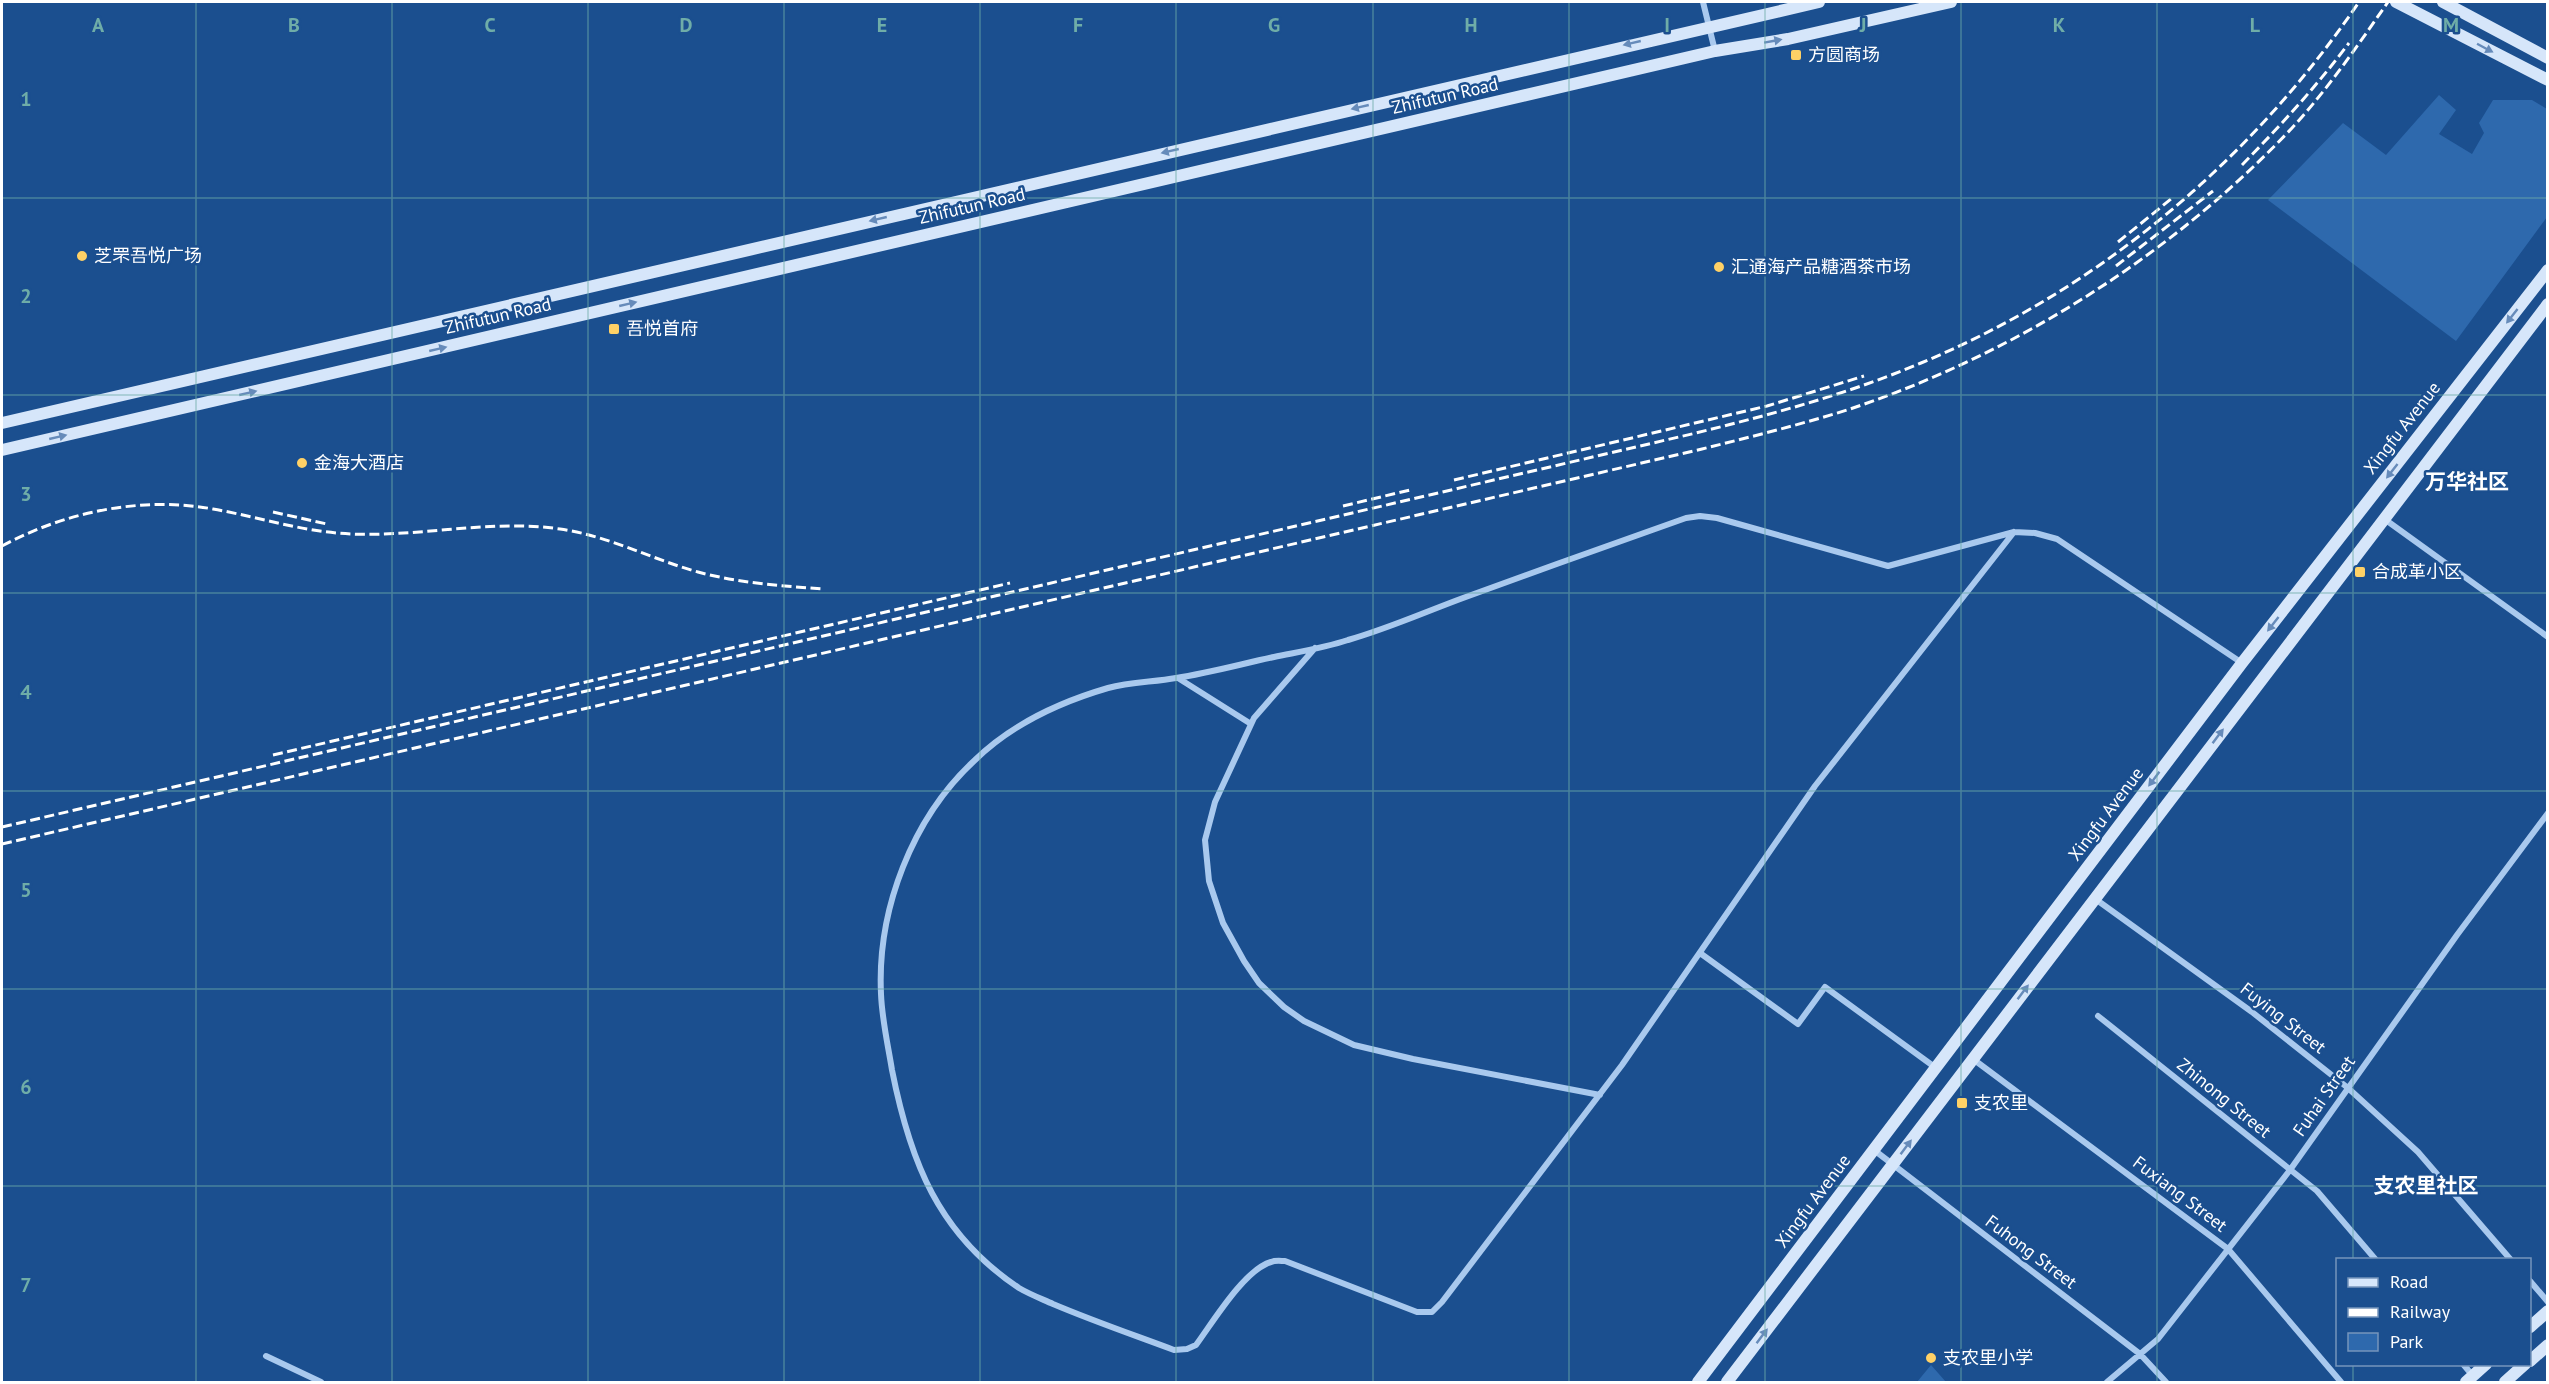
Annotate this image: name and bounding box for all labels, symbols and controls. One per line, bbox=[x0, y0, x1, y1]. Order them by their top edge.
text: A bbox=[92, 12, 105, 38]
text: B bbox=[288, 12, 300, 38]
text: C bbox=[484, 12, 496, 38]
text: D bbox=[680, 12, 693, 38]
text: E bbox=[877, 12, 887, 38]
text: F bbox=[1073, 12, 1083, 38]
text: G bbox=[1268, 12, 1280, 38]
text: H bbox=[1464, 12, 1478, 38]
text: I bbox=[1664, 12, 1670, 38]
text: J bbox=[1859, 12, 1866, 38]
text: K bbox=[2053, 12, 2066, 38]
text: L bbox=[2250, 12, 2261, 38]
text: M bbox=[2443, 12, 2459, 38]
one-way arrow bbox=[1763, 37, 1782, 46]
one-way arrow bbox=[1623, 39, 1641, 49]
place label: 方圆商场 bbox=[1808, 43, 1880, 66]
one-way arrow bbox=[2477, 43, 2494, 53]
marker: 方圆商场 bbox=[1789, 48, 1803, 62]
street label: Zhifutun Road bbox=[1389, 72, 1500, 119]
text: 1 bbox=[20, 86, 32, 112]
one-way arrow bbox=[1351, 102, 1369, 112]
one-way arrow bbox=[1160, 147, 1179, 156]
street label: Zhifutun Road bbox=[916, 182, 1027, 229]
one-way arrow bbox=[868, 215, 887, 224]
place label: 芝罘吾悦广场 bbox=[94, 244, 202, 267]
marker: 芝罘吾悦广场 bbox=[75, 249, 89, 263]
place label: 汇通海产品糖酒茶市场 bbox=[1731, 255, 1911, 278]
marker: 汇通海产品糖酒茶市场 bbox=[1712, 260, 1726, 274]
text: 2 bbox=[20, 283, 32, 309]
street label: Zhifutun Road bbox=[442, 292, 553, 339]
one-way arrow bbox=[619, 299, 637, 309]
one-way arrow bbox=[2506, 309, 2518, 324]
place label: 吾悦首府 bbox=[626, 317, 698, 340]
marker: 吾悦首府 bbox=[607, 322, 621, 336]
one-way arrow bbox=[429, 343, 448, 353]
street label: Xingfu Avenue bbox=[2358, 377, 2445, 479]
one-way arrow bbox=[239, 387, 258, 397]
one-way arrow bbox=[49, 432, 68, 441]
place label: 金海大酒店 bbox=[314, 451, 404, 474]
marker: 金海大酒店 bbox=[295, 456, 309, 470]
one-way arrow bbox=[2387, 463, 2399, 478]
district label: 万华社区 bbox=[2425, 468, 2509, 495]
text: 3 bbox=[20, 481, 32, 507]
place label: 合成革小区 bbox=[2372, 560, 2462, 583]
marker: 合成革小区 bbox=[2353, 565, 2367, 579]
one-way arrow bbox=[2267, 617, 2279, 632]
text: 4 bbox=[20, 679, 32, 705]
one-way arrow bbox=[2211, 728, 2224, 744]
street label: Xingfu Avenue bbox=[2063, 762, 2148, 865]
one-way arrow bbox=[2149, 772, 2161, 787]
text: 5 bbox=[20, 877, 32, 903]
street label: Fuying Street bbox=[2236, 977, 2331, 1058]
one-way arrow bbox=[2017, 984, 2029, 999]
street label: Fuhai Street bbox=[2287, 1051, 2360, 1141]
street label: Zhinong Street bbox=[2173, 1053, 2276, 1143]
text: 6 bbox=[20, 1074, 32, 1100]
place label: 支农里 bbox=[1974, 1091, 2028, 1114]
marker: 支农里 bbox=[1955, 1096, 1969, 1110]
one-way arrow bbox=[1899, 1139, 1912, 1155]
street label: Xingfu Avenue bbox=[1770, 1149, 1855, 1252]
street label: Fuxiang Street bbox=[2129, 1151, 2232, 1237]
district label: 支农里社区 bbox=[2374, 1172, 2479, 1199]
street label: Fuhong Street bbox=[1981, 1210, 2082, 1294]
legend bbox=[2336, 1258, 2531, 1366]
text: Road bbox=[2390, 1270, 2428, 1293]
text: 7 bbox=[20, 1272, 32, 1298]
text: Railway bbox=[2390, 1300, 2451, 1323]
one-way arrow bbox=[1756, 1328, 1769, 1344]
text: Park bbox=[2390, 1330, 2423, 1353]
place label: 支农里小学 bbox=[1943, 1346, 2033, 1369]
marker: 支农里小学 bbox=[1924, 1351, 1938, 1365]

